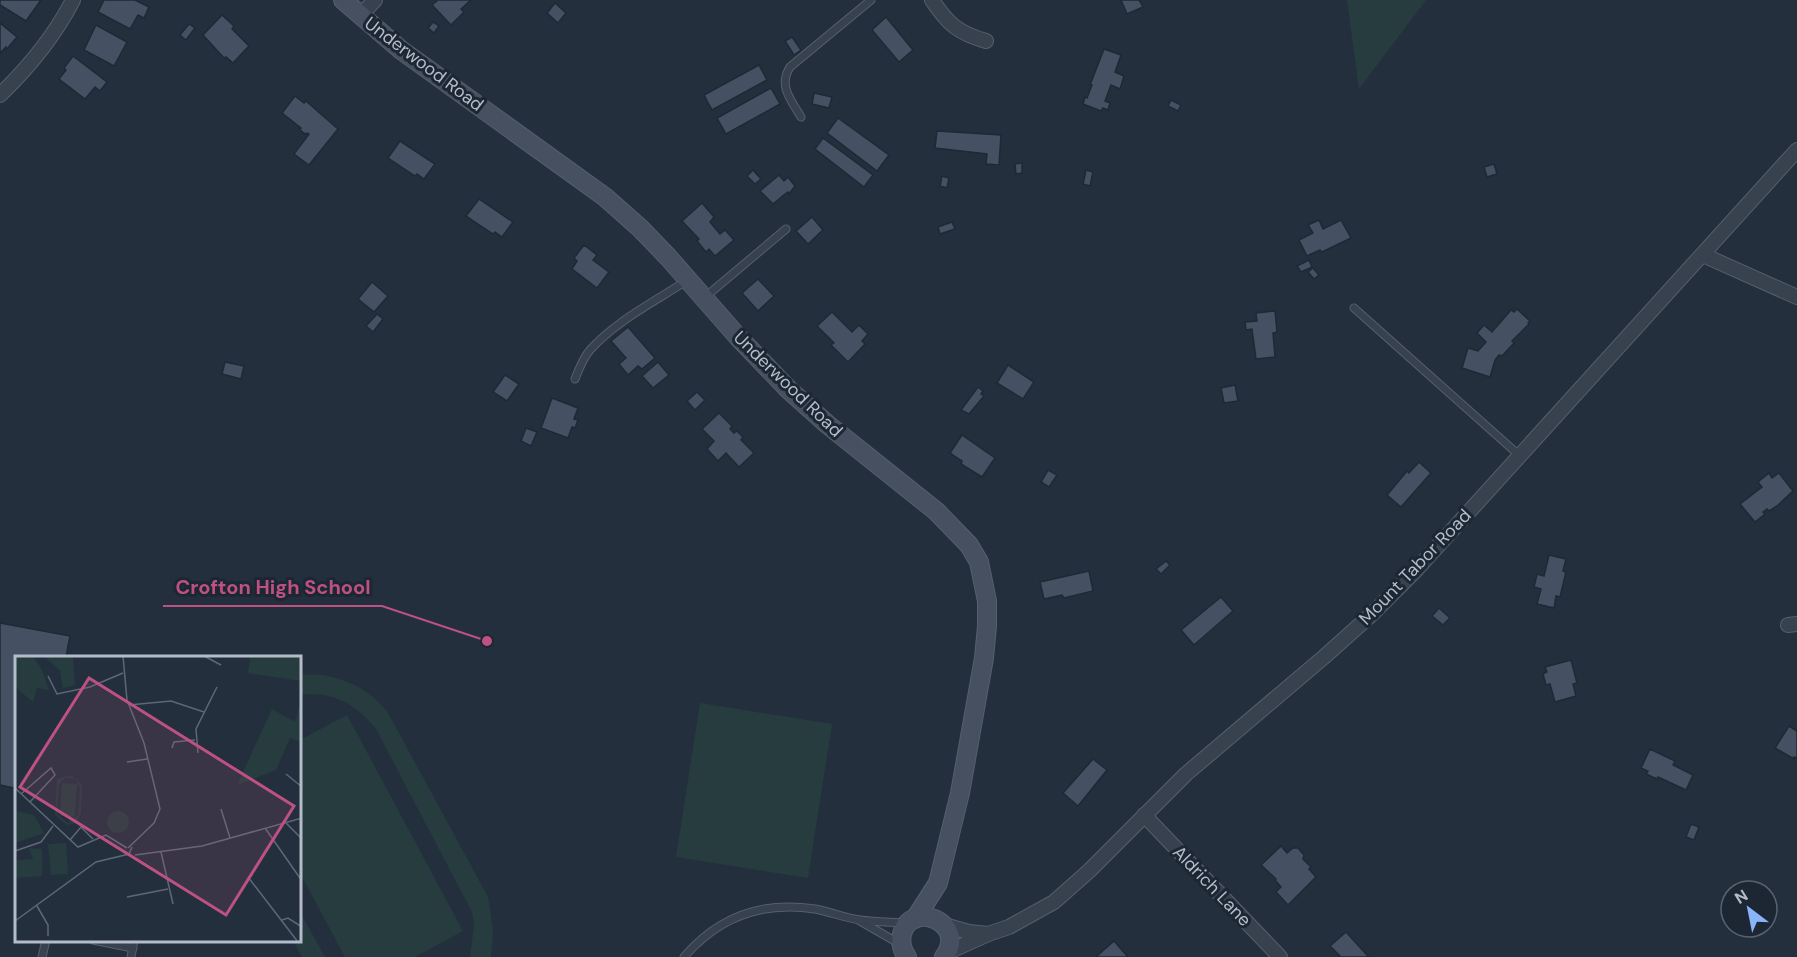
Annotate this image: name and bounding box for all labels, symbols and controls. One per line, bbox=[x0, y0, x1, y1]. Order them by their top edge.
street label: Underwood Road bbox=[360, 11, 488, 117]
street label: Underwood Road bbox=[728, 326, 848, 442]
street label: Mount Tabor Road bbox=[1354, 504, 1476, 630]
callout: Crofton High School bbox=[163, 568, 382, 606]
text: Crofton High School bbox=[175, 574, 371, 600]
inset map bbox=[15, 656, 302, 942]
street label: Aldrich Lane bbox=[1167, 840, 1257, 932]
north arrow bbox=[1719, 879, 1779, 939]
text: N bbox=[1731, 885, 1752, 909]

